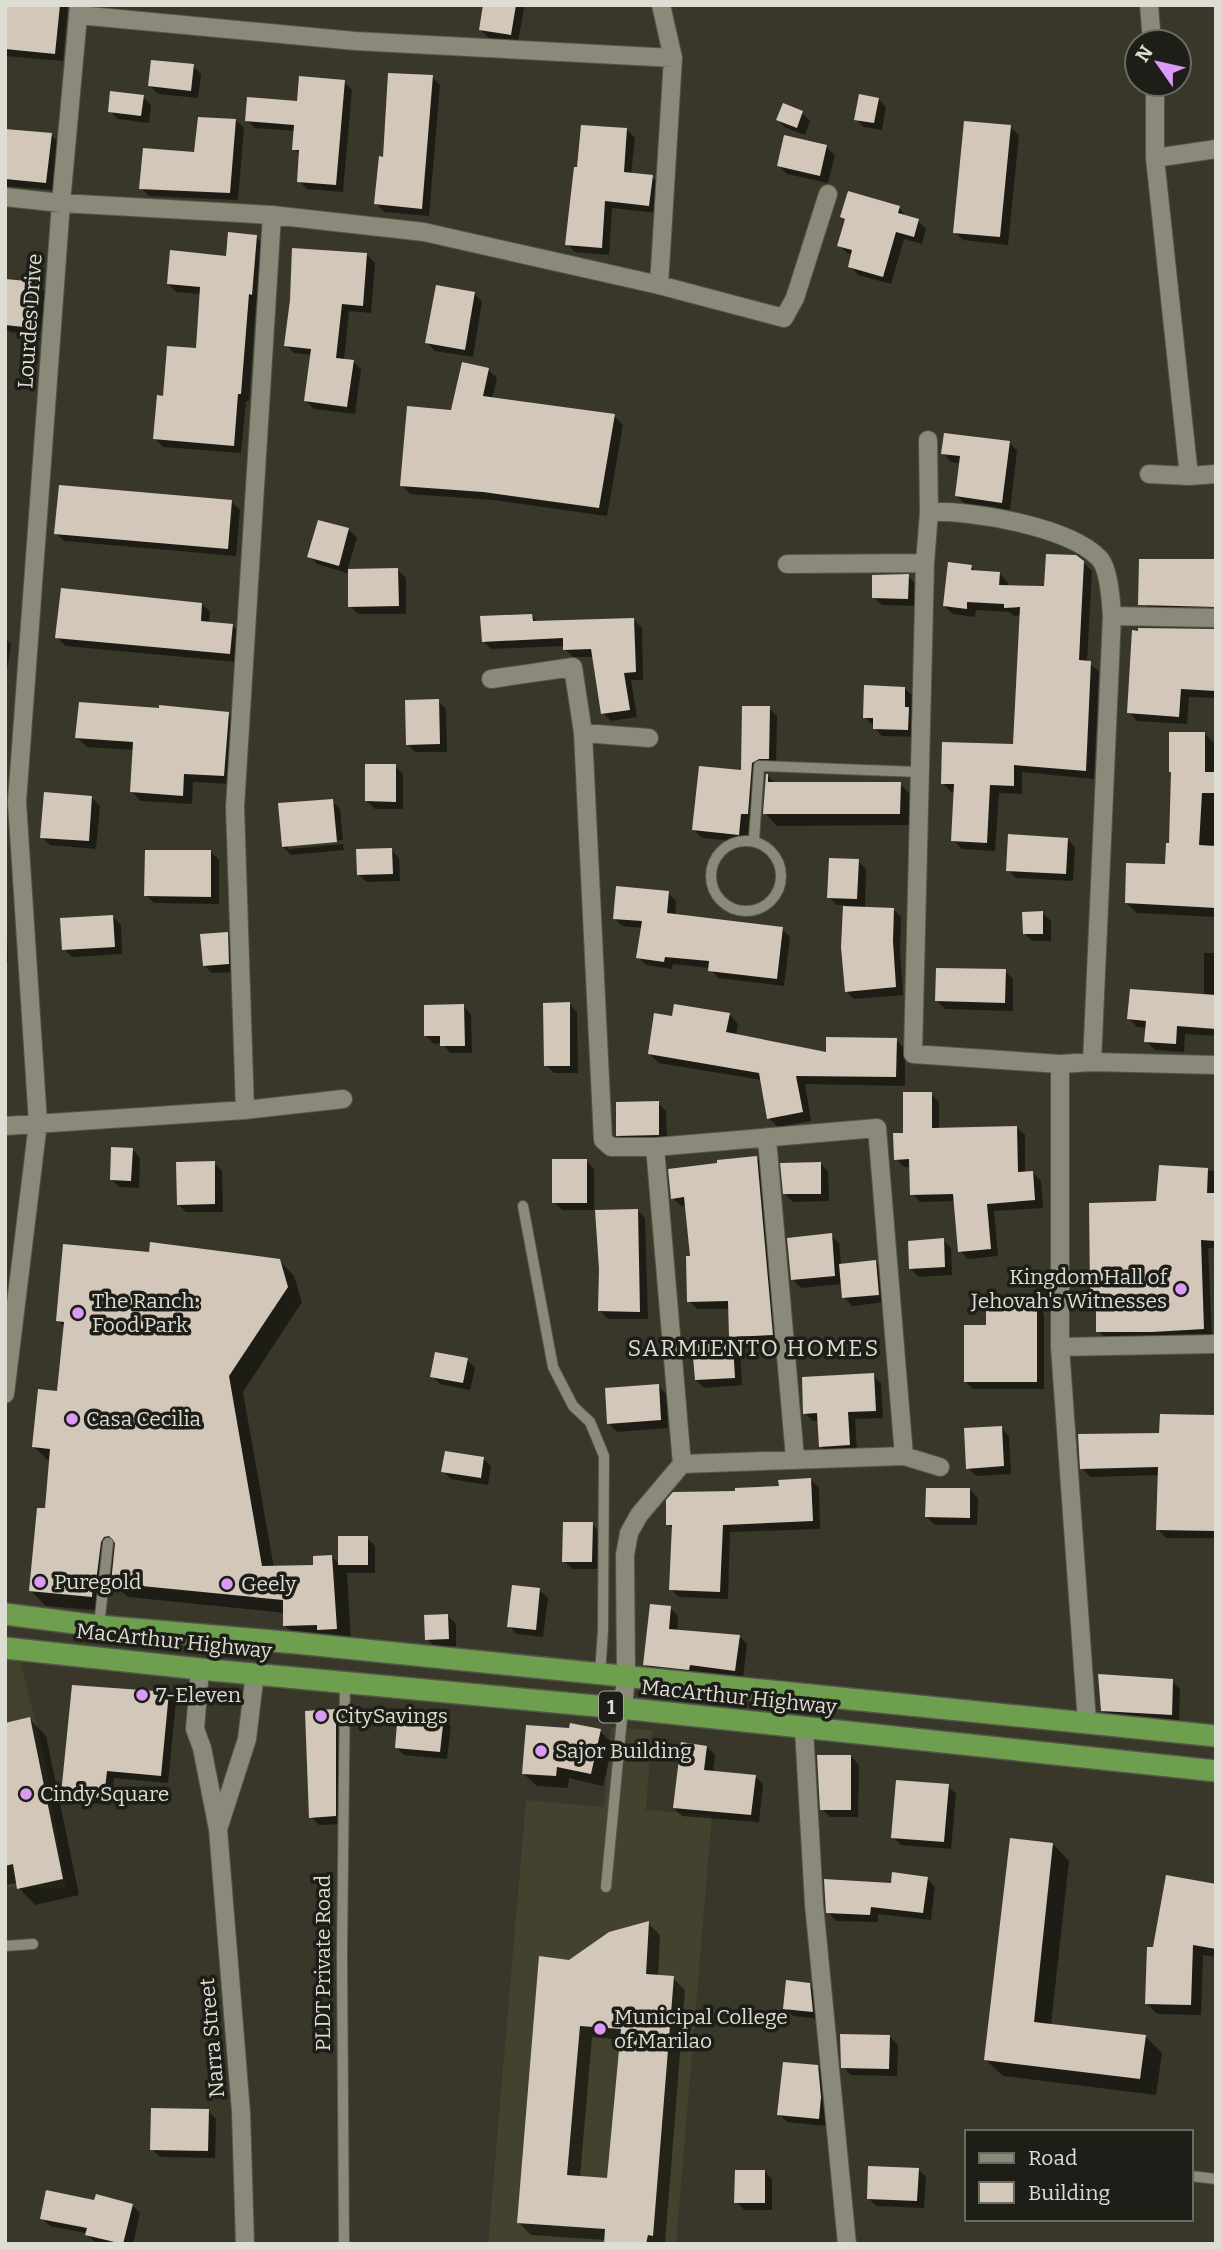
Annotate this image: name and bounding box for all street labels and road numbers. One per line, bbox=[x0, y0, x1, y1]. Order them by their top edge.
street label: Lourdes Drive bbox=[12, 253, 48, 389]
street label: MacArthur Highway bbox=[75, 1618, 274, 1664]
street label: MacArthur Highway bbox=[640, 1674, 839, 1720]
road number: 1 bbox=[599, 1692, 623, 1722]
street label: PLDT Private Road bbox=[310, 1875, 336, 2051]
street label: Narra Street bbox=[194, 1977, 230, 2099]

